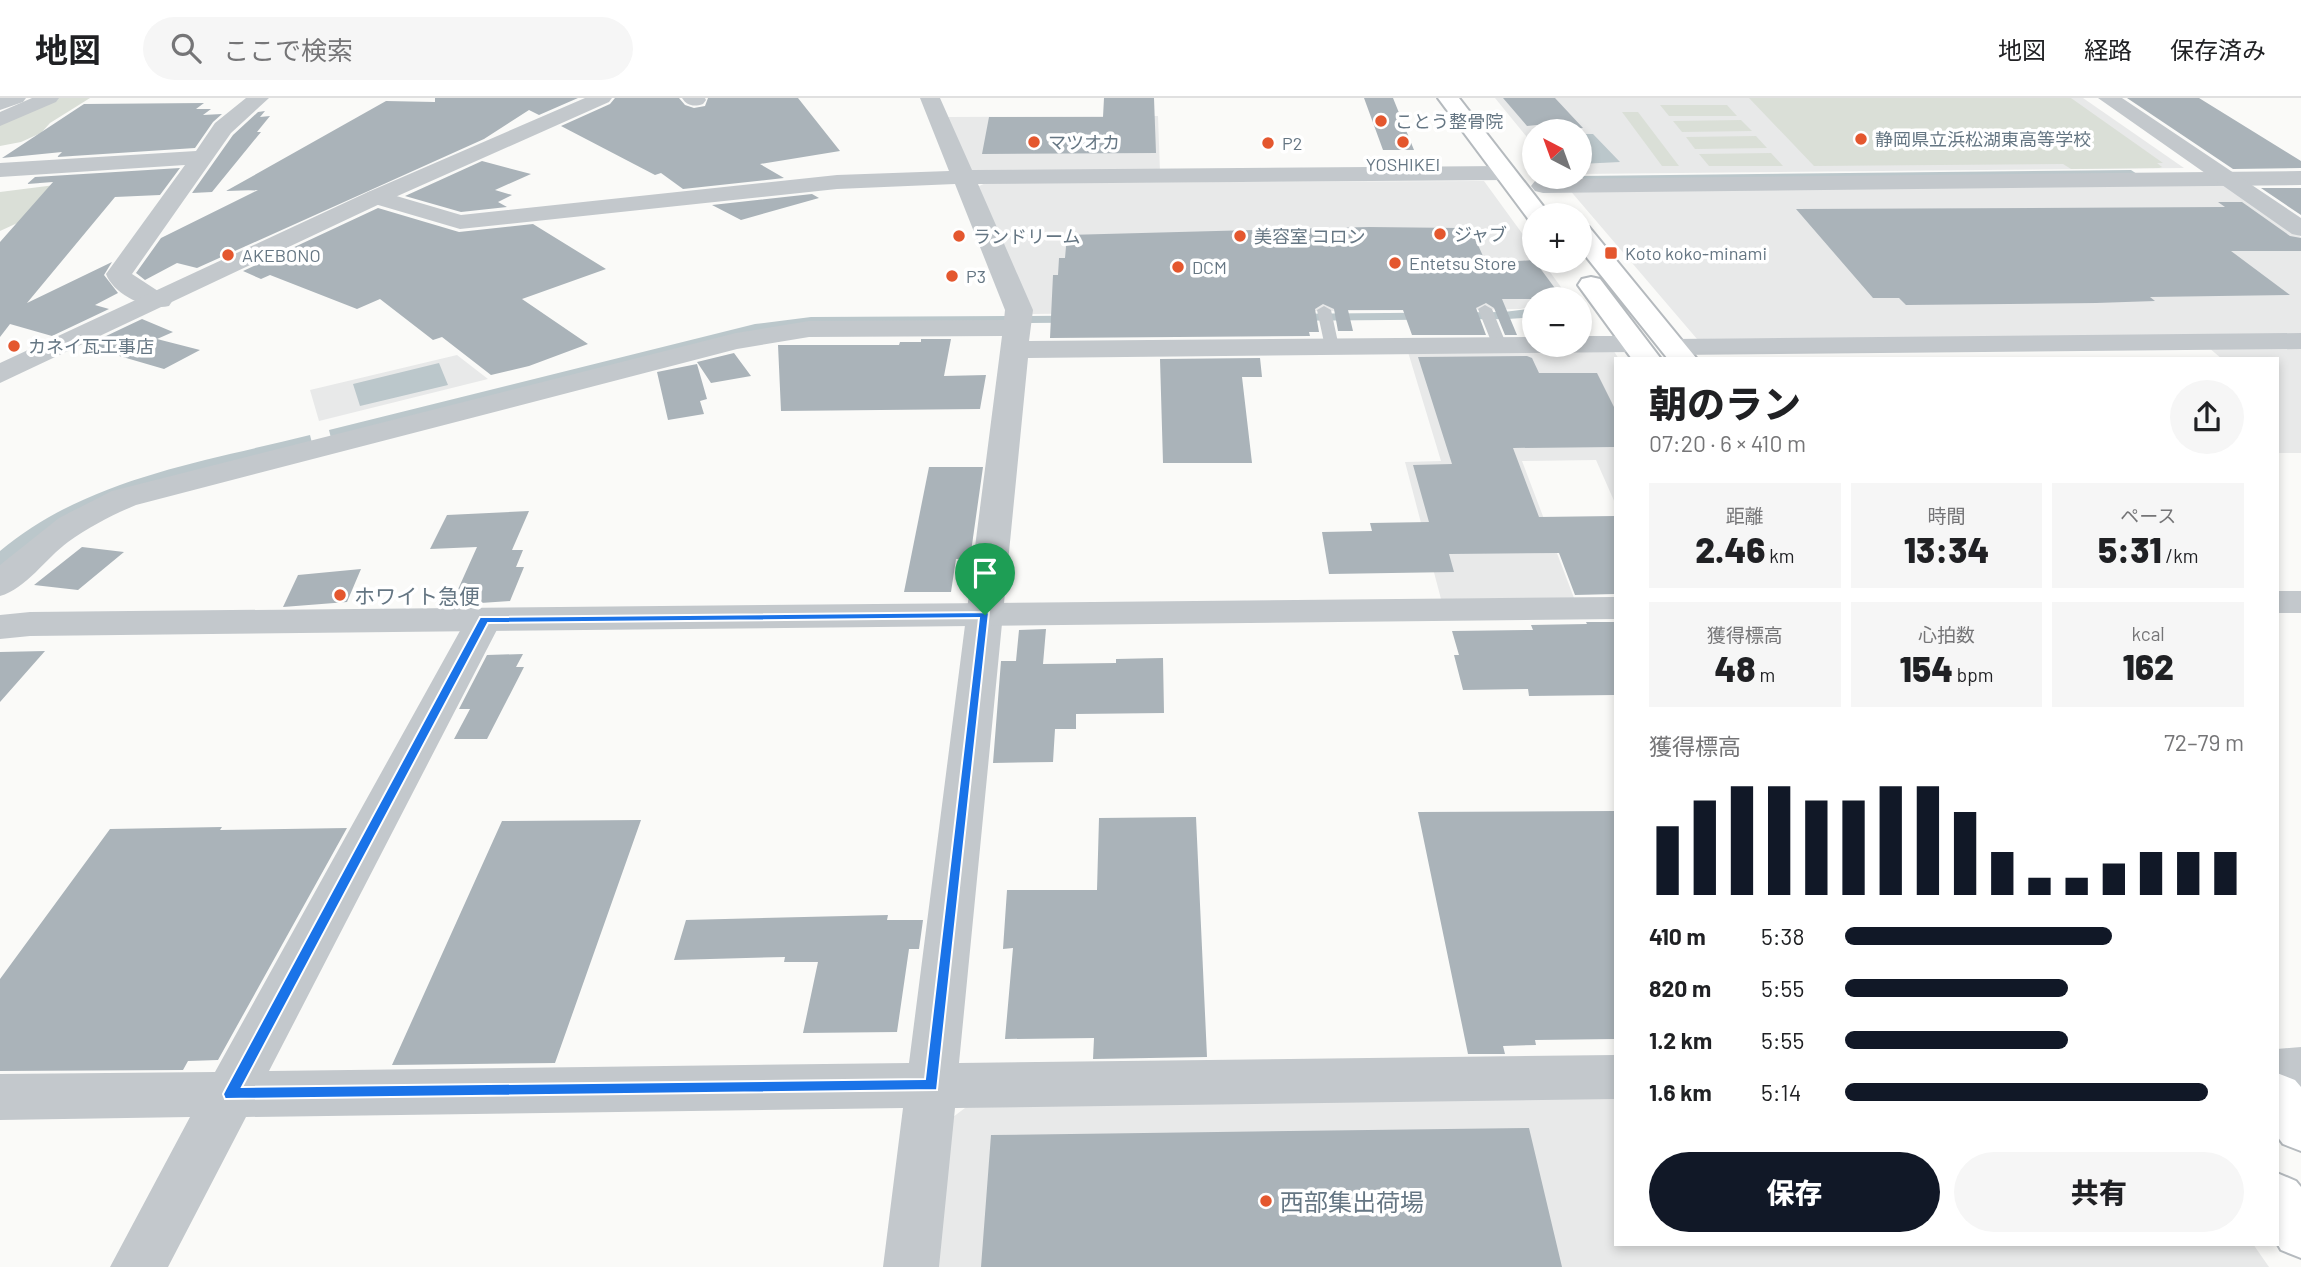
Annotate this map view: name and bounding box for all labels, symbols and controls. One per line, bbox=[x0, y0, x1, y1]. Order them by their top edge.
search box bbox=[143, 17, 633, 80]
text: 地図 bbox=[35, 29, 101, 69]
icon: search bbox=[167, 29, 205, 67]
text: ここで検索 bbox=[223, 34, 353, 65]
text: 地図 bbox=[1998, 35, 2046, 64]
text: 経路 bbox=[2084, 35, 2132, 64]
text: 保存済み bbox=[2170, 35, 2266, 64]
place label: ことう整骨院 bbox=[1395, 110, 1503, 132]
marker: ことう整骨院 bbox=[1373, 113, 1389, 129]
north arrow bbox=[1522, 119, 1592, 189]
map controls bbox=[1522, 119, 1592, 357]
place label: 静岡県立浜松湖東高等学校 bbox=[1875, 128, 2091, 150]
place label: マツオカ bbox=[1048, 131, 1120, 153]
marker: 静岡県立浜松湖東高等学校 bbox=[1853, 131, 1869, 147]
place label: P2 bbox=[1282, 132, 1302, 154]
marker: マツオカ bbox=[1026, 134, 1042, 150]
marker: YOSHIKEI bbox=[1395, 134, 1411, 150]
marker: P2 bbox=[1260, 135, 1276, 151]
place label: YOSHIKEI bbox=[1366, 153, 1440, 175]
button: + bbox=[1522, 203, 1592, 273]
place label: ジャブ bbox=[1454, 223, 1507, 245]
place label: ランドリーム bbox=[973, 225, 1080, 247]
place label: 美容室 コロン bbox=[1254, 225, 1366, 247]
marker: ジャブ bbox=[1432, 226, 1448, 242]
marker: ランドリーム bbox=[951, 228, 967, 244]
marker: 美容室 コロン bbox=[1232, 228, 1248, 244]
place label: Koto koko-minami bbox=[1625, 242, 1767, 264]
place label: AKEBONO bbox=[242, 244, 321, 266]
marker: Koto koko-minami bbox=[1603, 245, 1619, 261]
marker: AKEBONO bbox=[220, 247, 236, 263]
place label: Entetsu Store bbox=[1409, 252, 1516, 274]
marker: Entetsu Store bbox=[1387, 255, 1403, 271]
place label: DCM bbox=[1192, 256, 1227, 278]
marker: DCM bbox=[1170, 259, 1186, 275]
place label: P3 bbox=[966, 265, 986, 287]
marker: P3 bbox=[944, 268, 960, 284]
button: − bbox=[1522, 287, 1592, 357]
place label: カネイ瓦工事店 bbox=[28, 335, 154, 357]
marker: カネイ瓦工事店 bbox=[6, 338, 22, 354]
text: 朝のラン bbox=[1649, 380, 1801, 426]
button: share bbox=[2170, 380, 2244, 454]
text: 07:20 · 6 × 410 m bbox=[1649, 429, 1806, 457]
text: 距離 bbox=[1726, 504, 1764, 527]
text: 時間 bbox=[1927, 504, 1966, 527]
text: ペース bbox=[2120, 504, 2176, 527]
text: 2.46 bbox=[1695, 528, 1765, 570]
text: 13:34 bbox=[1904, 528, 1989, 570]
text: 5:31 bbox=[2098, 528, 2162, 570]
pin bbox=[955, 543, 1015, 615]
text: km bbox=[1765, 544, 1794, 567]
text: /km bbox=[2162, 544, 2198, 567]
icon: arrive bbox=[966, 554, 1004, 592]
place label: ホワイト急便 bbox=[354, 583, 480, 608]
marker: ホワイト急便 bbox=[332, 587, 348, 603]
text: kcal bbox=[2132, 622, 2165, 645]
text: 獲得標高 bbox=[1707, 623, 1783, 646]
text: 心拍数 bbox=[1918, 623, 1975, 646]
text: 162 bbox=[2122, 645, 2174, 687]
text: 48 bbox=[1715, 647, 1756, 689]
text: 154 bbox=[1900, 647, 1953, 689]
text: m bbox=[1756, 663, 1775, 686]
text: bpm bbox=[1953, 663, 1993, 686]
text: 72–79 m bbox=[2164, 728, 2244, 756]
text: 獲得標高 bbox=[1649, 732, 1741, 760]
text: 410 m bbox=[1649, 922, 1706, 950]
text: 5:38 bbox=[1761, 922, 1804, 950]
text: 820 m bbox=[1649, 974, 1711, 1002]
text: 5:55 bbox=[1761, 974, 1804, 1002]
text: 1.2 km bbox=[1649, 1026, 1712, 1054]
text: 5:55 bbox=[1761, 1026, 1804, 1054]
text: 1.6 km bbox=[1649, 1078, 1712, 1106]
text: 5:14 bbox=[1761, 1078, 1801, 1106]
button: 保存 bbox=[1649, 1152, 1940, 1232]
button: 共有 bbox=[1954, 1152, 2244, 1232]
place label: 西部集出荷場 bbox=[1280, 1187, 1424, 1216]
marker: 西部集出荷場 bbox=[1258, 1193, 1274, 1209]

